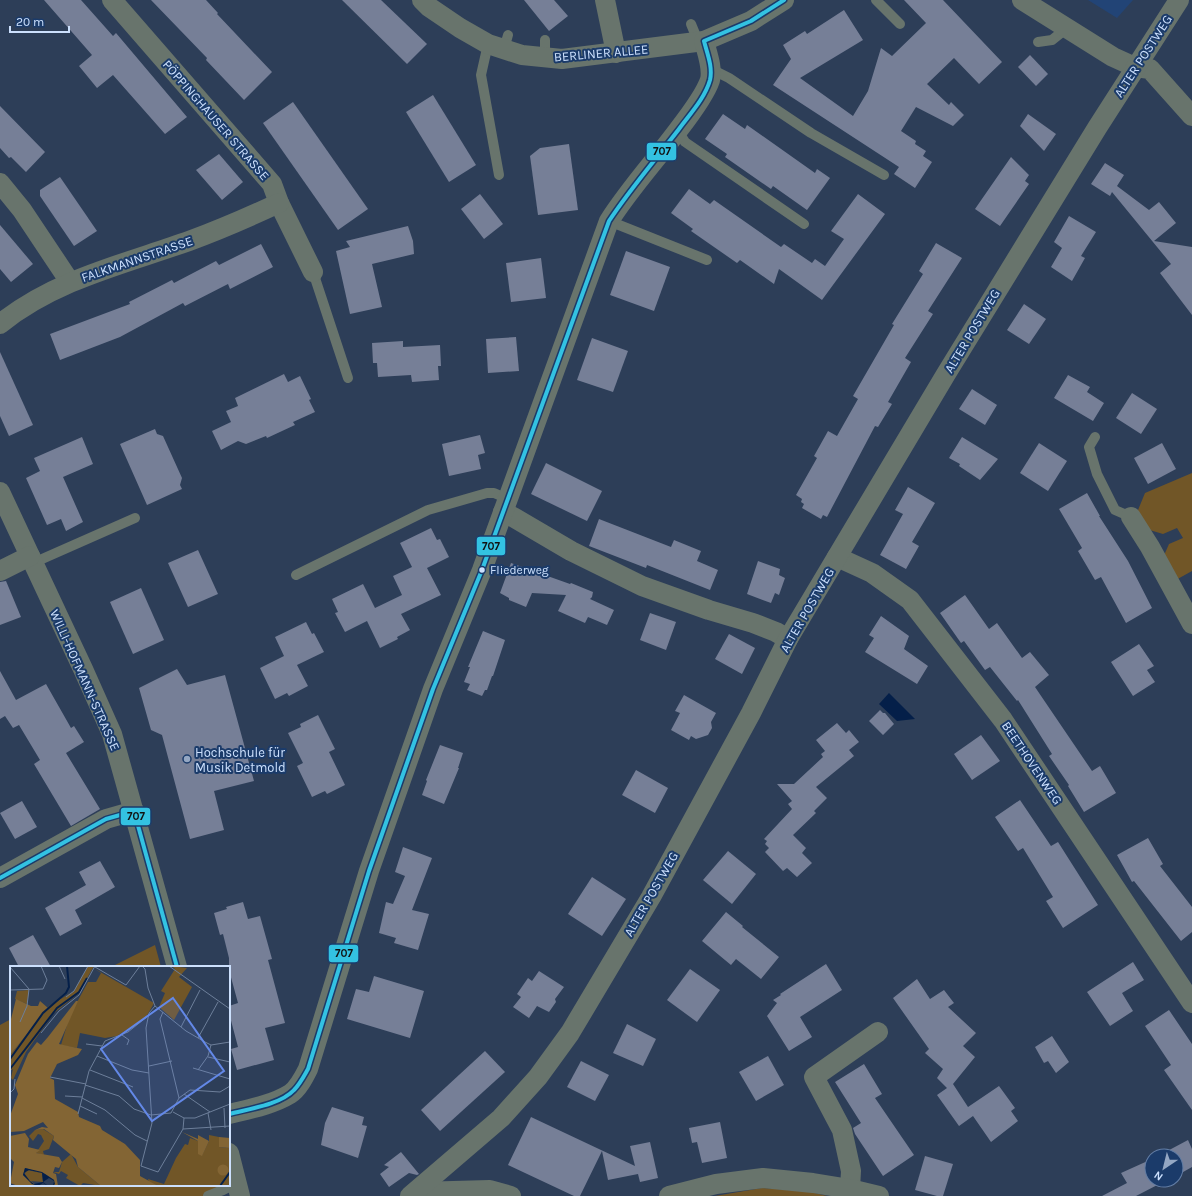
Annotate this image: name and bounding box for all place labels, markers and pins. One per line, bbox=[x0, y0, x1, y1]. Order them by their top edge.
place label: Fliederweg bbox=[490, 563, 549, 577]
marker: Fliederweg bbox=[477, 565, 487, 575]
place label: Hochschule für Musik Detmold bbox=[195, 745, 286, 775]
marker: Hochschule für Musik Detmold bbox=[182, 754, 192, 764]

